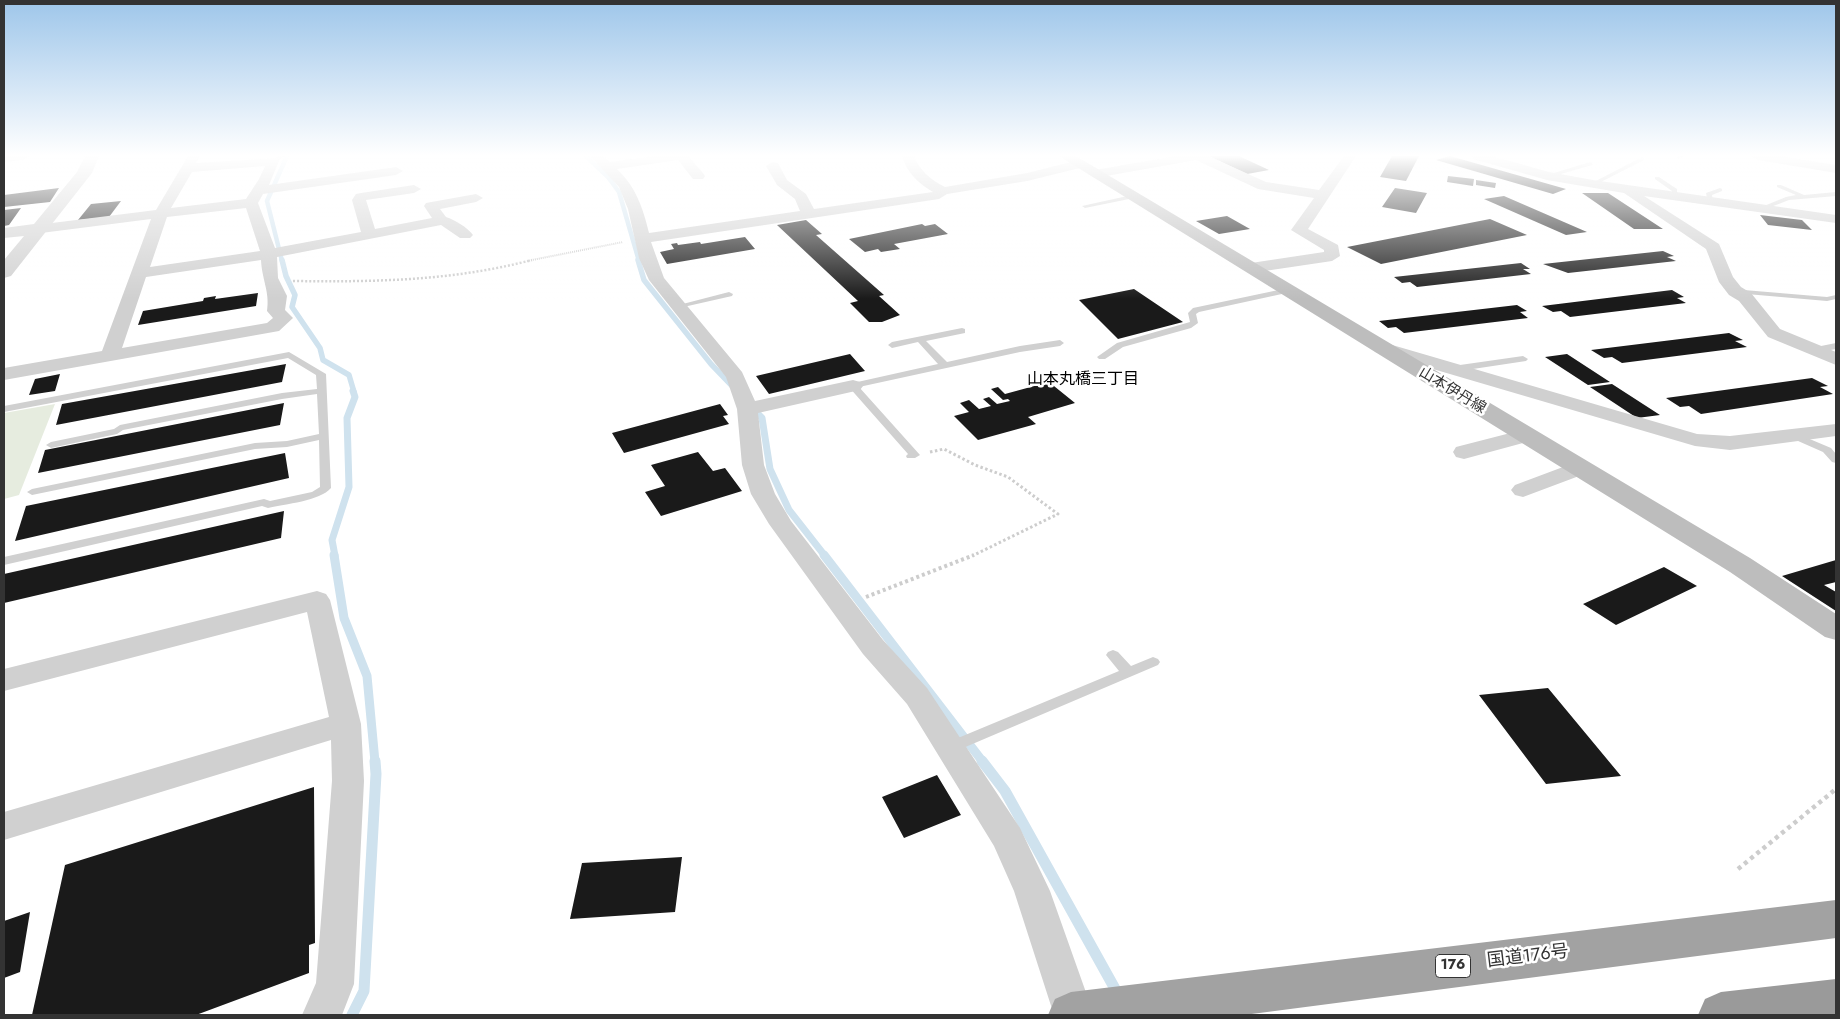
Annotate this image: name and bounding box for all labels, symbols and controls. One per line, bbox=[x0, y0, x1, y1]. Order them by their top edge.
street label: 山本伊丹線 bbox=[1415, 364, 1489, 418]
district label: 山本丸橋三丁目 bbox=[1027, 370, 1139, 390]
street label: 国道176号 bbox=[1486, 941, 1570, 973]
road number: 176 bbox=[1436, 954, 1470, 978]

